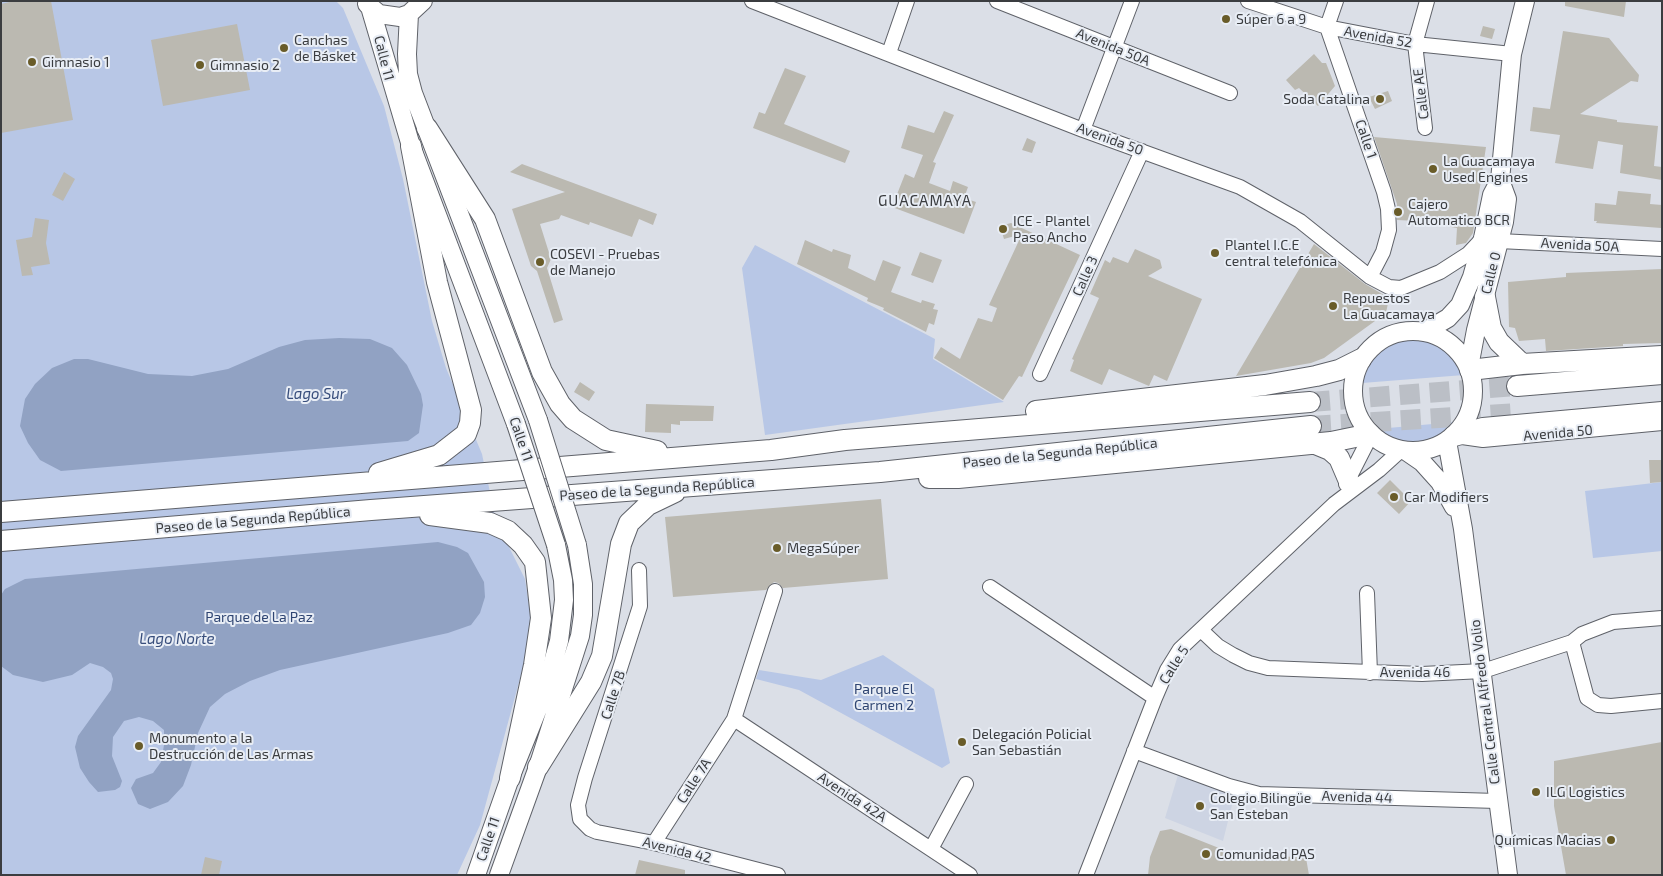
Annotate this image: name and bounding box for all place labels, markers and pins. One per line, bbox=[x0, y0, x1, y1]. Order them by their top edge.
place label: Súper 6 a 9 bbox=[1236, 11, 1306, 27]
marker: Súper 6 a 9 bbox=[1220, 13, 1232, 25]
place label: Canchas de Básket bbox=[294, 32, 356, 64]
marker: Canchas de Básket bbox=[278, 42, 290, 54]
place label: Gimnasio 1 bbox=[42, 54, 110, 70]
marker: Gimnasio 1 bbox=[26, 56, 38, 68]
place label: Gimnasio 2 bbox=[210, 57, 280, 73]
marker: Gimnasio 2 bbox=[194, 59, 206, 71]
place label: Soda Catalina bbox=[1283, 91, 1370, 107]
marker: Soda Catalina bbox=[1374, 93, 1386, 105]
place label: La Guacamaya Used Engines bbox=[1443, 153, 1535, 186]
marker: La Guacamaya Used Engines bbox=[1427, 163, 1439, 175]
place label: Cajero Automatico BCR bbox=[1408, 196, 1510, 228]
marker: Cajero Automatico BCR bbox=[1392, 206, 1404, 218]
place label: ICE - Plantel Paso Ancho bbox=[1013, 213, 1090, 246]
marker: ICE - Plantel Paso Ancho bbox=[997, 223, 1009, 235]
place label: Plantel I.C.E central telefónica bbox=[1225, 237, 1337, 270]
place label: COSEVI - Pruebas de Manejo bbox=[550, 246, 660, 278]
marker: Plantel I.C.E central telefónica bbox=[1209, 247, 1221, 259]
marker: COSEVI - Pruebas de Manejo bbox=[534, 256, 546, 268]
place label: Repuestos La Guacamaya bbox=[1343, 290, 1435, 322]
marker: Repuestos La Guacamaya bbox=[1327, 300, 1339, 312]
place label: Car Modifiers bbox=[1404, 489, 1489, 505]
marker: Car Modifiers bbox=[1388, 491, 1400, 503]
place label: MegaSúper bbox=[787, 540, 859, 556]
marker: MegaSúper bbox=[771, 542, 783, 554]
place label: Delegación Policial San Sebastián bbox=[972, 726, 1091, 759]
place label: Monumento a la Destrucción de Las Armas bbox=[149, 730, 313, 762]
marker: Delegación Policial San Sebastián bbox=[956, 736, 968, 748]
marker: Monumento a la Destrucción de Las Armas bbox=[133, 740, 145, 752]
place label: ILG Logistics bbox=[1546, 784, 1625, 800]
marker: ILG Logistics bbox=[1530, 786, 1542, 798]
place label: Colegio Bilingüe San Esteban bbox=[1210, 790, 1311, 822]
marker: Colegio Bilingüe San Esteban bbox=[1194, 800, 1206, 812]
place label: Químicas Macias bbox=[1495, 832, 1601, 848]
marker: Químicas Macias bbox=[1605, 834, 1617, 846]
place label: Comunidad PAS bbox=[1216, 846, 1315, 862]
marker: Comunidad PAS bbox=[1200, 848, 1212, 860]

